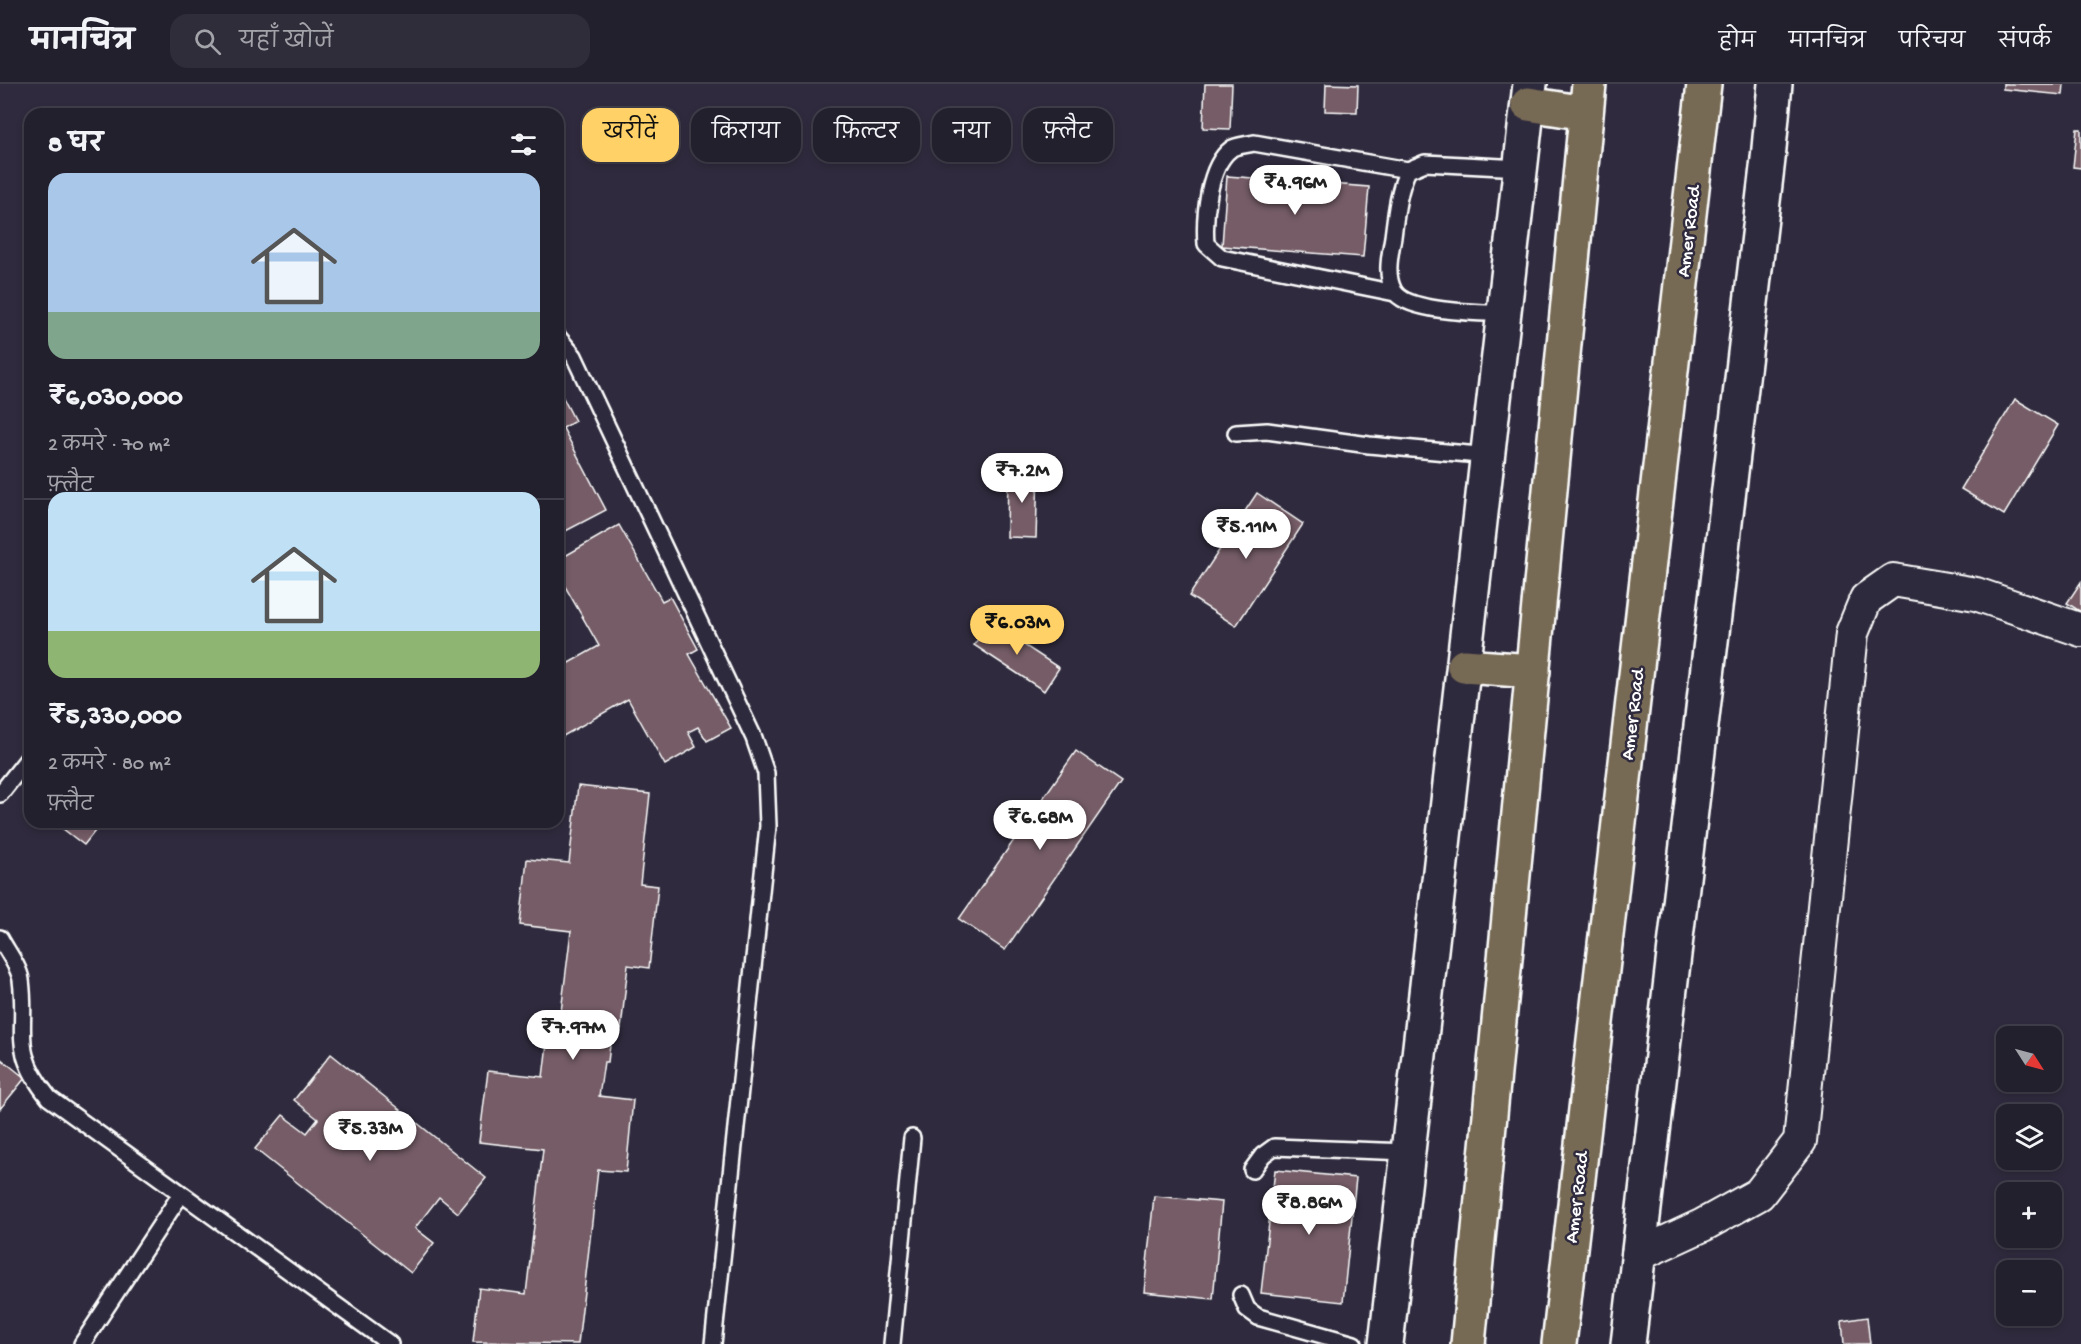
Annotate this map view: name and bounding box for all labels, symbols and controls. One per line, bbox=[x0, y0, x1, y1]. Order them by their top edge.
search box bbox=[170, 14, 590, 68]
icon: search bbox=[191, 25, 224, 58]
text: मानचित्र bbox=[30, 27, 134, 60]
text: यहाँ खोजें bbox=[239, 30, 333, 56]
text: होम bbox=[1719, 31, 1756, 56]
text: मानचित्र bbox=[1789, 31, 1866, 56]
text: परिचय bbox=[1899, 31, 1965, 56]
text: संपर्क bbox=[1998, 31, 2051, 56]
chip: खरीदें bbox=[582, 108, 679, 162]
chip: किराया bbox=[691, 108, 801, 162]
chip: फ़िल्टर bbox=[813, 108, 920, 162]
chip: नया bbox=[932, 108, 1011, 162]
chip: फ़्लैट bbox=[1023, 108, 1113, 162]
icon: filters bbox=[507, 128, 540, 161]
text: 8 घर bbox=[48, 131, 103, 162]
pin: ₹4.96M bbox=[1246, 165, 1344, 216]
text: ₹4.96M bbox=[1263, 173, 1327, 196]
street label: Amer Road bbox=[1673, 182, 1708, 278]
icon: home bbox=[240, 212, 348, 320]
text: ₹6,030,000 bbox=[48, 384, 183, 415]
text: 2 कमरे · 70 m² bbox=[48, 435, 171, 458]
pin: ₹7.2M bbox=[980, 453, 1064, 504]
text: ₹7.2M bbox=[995, 461, 1049, 484]
text: फ़्लैट bbox=[48, 476, 94, 499]
pin: ₹5.11M bbox=[1197, 509, 1295, 560]
text: ₹5.11M bbox=[1216, 517, 1276, 540]
icon: home bbox=[240, 531, 348, 639]
pin: ₹6.03M bbox=[968, 605, 1066, 656]
text: ₹6.03M bbox=[984, 613, 1050, 636]
street label: Amer Road bbox=[1617, 665, 1652, 761]
text: ₹5,330,000 bbox=[48, 703, 182, 734]
text: 2 कमरे · 80 m² bbox=[48, 754, 171, 777]
text: फ़्लैट bbox=[48, 795, 94, 818]
pin: ₹6.68M bbox=[991, 800, 1089, 851]
text: ₹6.68M bbox=[1007, 808, 1073, 831]
pin: ₹7.97M bbox=[524, 1010, 622, 1061]
text: ₹7.97M bbox=[541, 1018, 605, 1041]
north arrow bbox=[1996, 1026, 2062, 1092]
map controls bbox=[1996, 1026, 2062, 1326]
button: layers bbox=[1996, 1104, 2062, 1170]
pin: ₹5.33M bbox=[321, 1111, 419, 1162]
text: ₹5.33M bbox=[337, 1119, 403, 1142]
street label: Amer Road bbox=[1561, 1148, 1596, 1244]
button: + bbox=[1996, 1182, 2062, 1248]
pin: ₹8.86M bbox=[1260, 1185, 1358, 1236]
text: ₹8.86M bbox=[1276, 1193, 1342, 1216]
button: − bbox=[1996, 1260, 2062, 1326]

